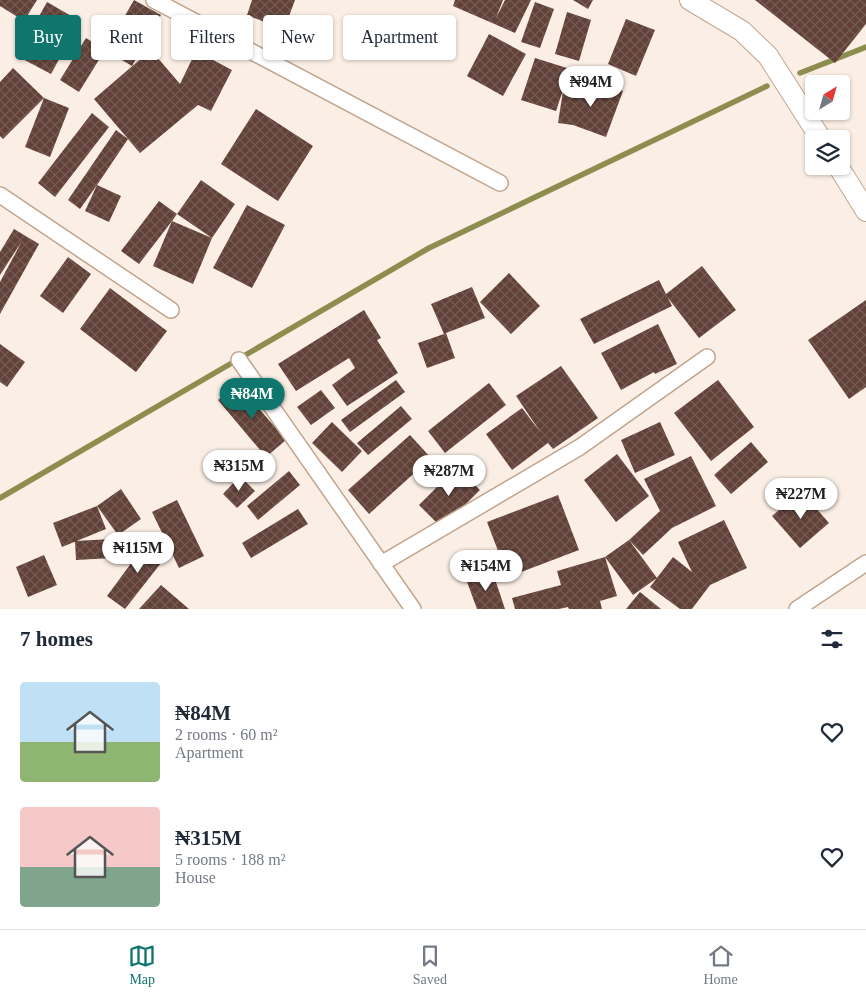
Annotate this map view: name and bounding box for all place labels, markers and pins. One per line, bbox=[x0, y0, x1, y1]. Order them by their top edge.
pin: ₦94M bbox=[561, 66, 621, 108]
pin: ₦84M bbox=[222, 378, 282, 420]
pin: ₦315M bbox=[204, 450, 274, 492]
pin: ₦287M bbox=[414, 454, 484, 497]
pin: ₦227M bbox=[766, 478, 836, 520]
pin: ₦115M bbox=[103, 532, 173, 574]
pin: ₦154M bbox=[451, 550, 521, 592]

